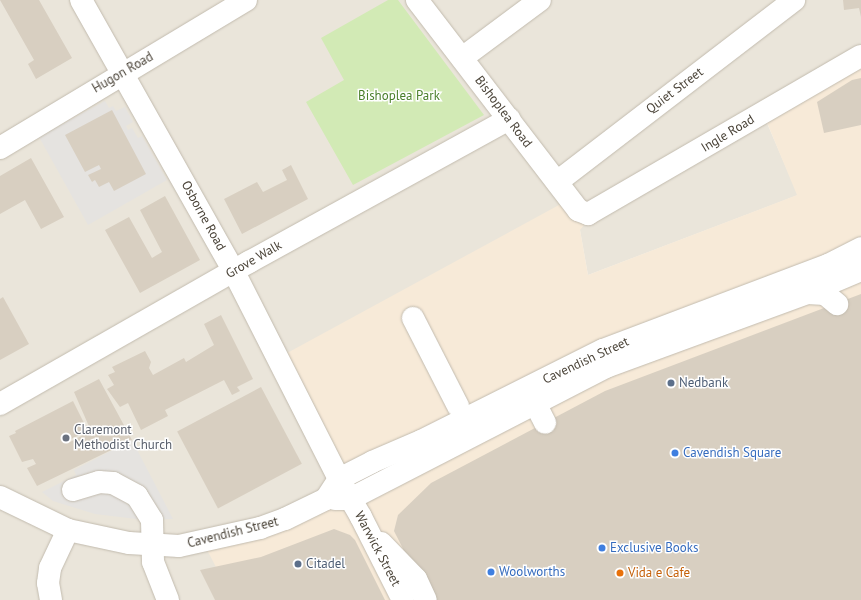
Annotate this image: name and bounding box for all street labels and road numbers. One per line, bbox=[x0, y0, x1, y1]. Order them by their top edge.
street label: Hugon Road bbox=[90, 49, 156, 97]
street label: Quiet Street bbox=[644, 65, 706, 117]
street label: Bishoplea Road bbox=[471, 73, 535, 151]
street label: Ingle Road bbox=[699, 112, 757, 156]
street label: Osborne Road bbox=[177, 178, 229, 254]
street label: Grove Walk bbox=[223, 238, 285, 282]
street label: Cavendish Street bbox=[540, 334, 632, 388]
street label: Warwick Street bbox=[351, 509, 403, 589]
street label: Cavendish Street bbox=[186, 514, 280, 552]

